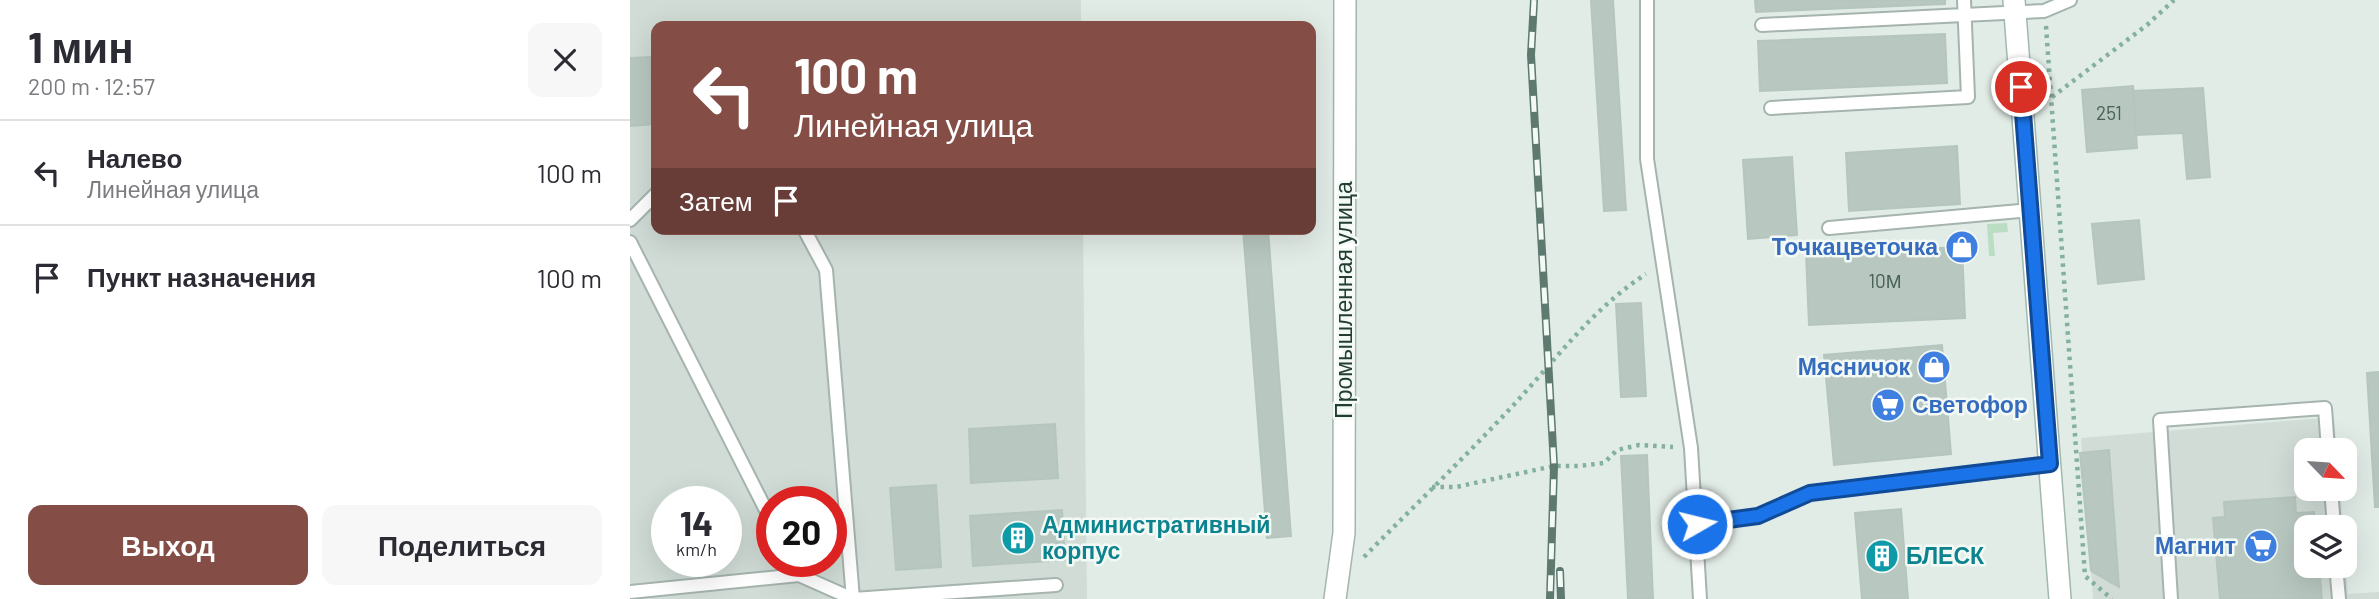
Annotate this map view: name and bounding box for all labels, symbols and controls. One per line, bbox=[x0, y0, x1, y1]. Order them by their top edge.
text: 1 мин bbox=[28, 21, 134, 71]
button: close bbox=[528, 23, 602, 97]
text: 100 m bbox=[794, 45, 918, 104]
icon: left bbox=[679, 49, 770, 140]
pin bbox=[1991, 57, 2051, 117]
icon: arrive bbox=[2002, 68, 2040, 106]
text: 200 m · 12:57 bbox=[28, 72, 155, 100]
house number: 251 bbox=[2096, 101, 2122, 124]
text: Линейная улица bbox=[794, 105, 1033, 143]
text: Налево bbox=[87, 142, 182, 173]
icon: left bbox=[28, 154, 66, 192]
text: 100 m bbox=[537, 157, 602, 188]
text: Линейная улица bbox=[87, 175, 259, 203]
street label: Промышленная улица bbox=[1329, 181, 1357, 419]
icon: arrive bbox=[767, 182, 805, 220]
text: Затем bbox=[679, 185, 753, 216]
shop icon: Точкацветочка bbox=[1943, 228, 1981, 266]
place label: Точкацветочка bbox=[1772, 232, 1938, 260]
icon: arrive bbox=[28, 259, 66, 297]
text: Пункт назначения bbox=[87, 261, 316, 292]
text: 100 m bbox=[537, 262, 602, 293]
house number: 10М bbox=[1868, 269, 1902, 292]
shop icon: Мясничок bbox=[1915, 348, 1953, 386]
place label: Мясничок bbox=[1798, 352, 1910, 380]
supermarket icon: Светофор bbox=[1869, 386, 1907, 424]
place label: Светофор bbox=[1912, 390, 2028, 418]
north arrow bbox=[2294, 438, 2357, 500]
map controls bbox=[2294, 438, 2357, 578]
speed limit sign: 20 bbox=[756, 486, 847, 577]
position arrow bbox=[1660, 487, 1734, 561]
text: 14 bbox=[680, 501, 713, 543]
button: Выход bbox=[28, 505, 308, 585]
button: Поделиться bbox=[322, 505, 602, 585]
place label: Административный корпус bbox=[1042, 510, 1271, 564]
button: layers bbox=[2294, 515, 2357, 578]
building icon: Административный корпус bbox=[999, 519, 1037, 557]
supermarket icon: Магнит bbox=[2242, 527, 2280, 565]
place label: Магнит bbox=[2155, 531, 2236, 559]
building icon: БЛЕСК bbox=[1863, 537, 1901, 575]
text: km/h bbox=[676, 538, 717, 560]
place label: БЛЕСК bbox=[1906, 541, 1985, 569]

